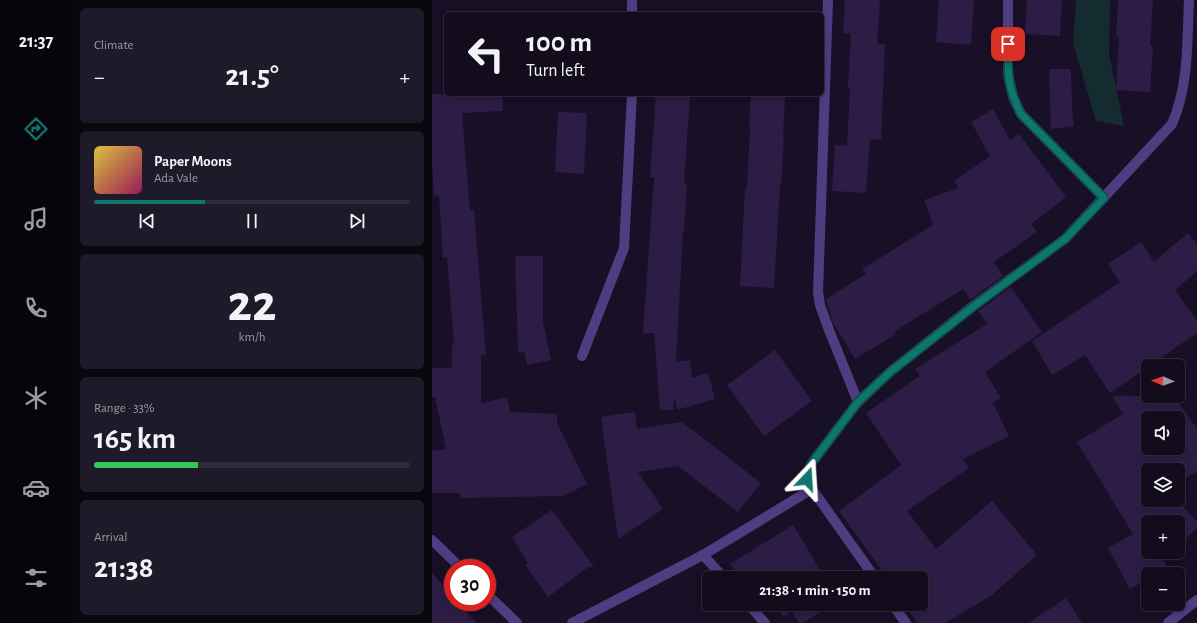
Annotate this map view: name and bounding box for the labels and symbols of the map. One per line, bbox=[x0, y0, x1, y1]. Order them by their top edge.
pin bbox=[991, 27, 1025, 61]
north arrow bbox=[1141, 359, 1185, 403]
position arrow bbox=[786, 458, 828, 500]
speed limit sign: 30 bbox=[444, 559, 496, 611]

